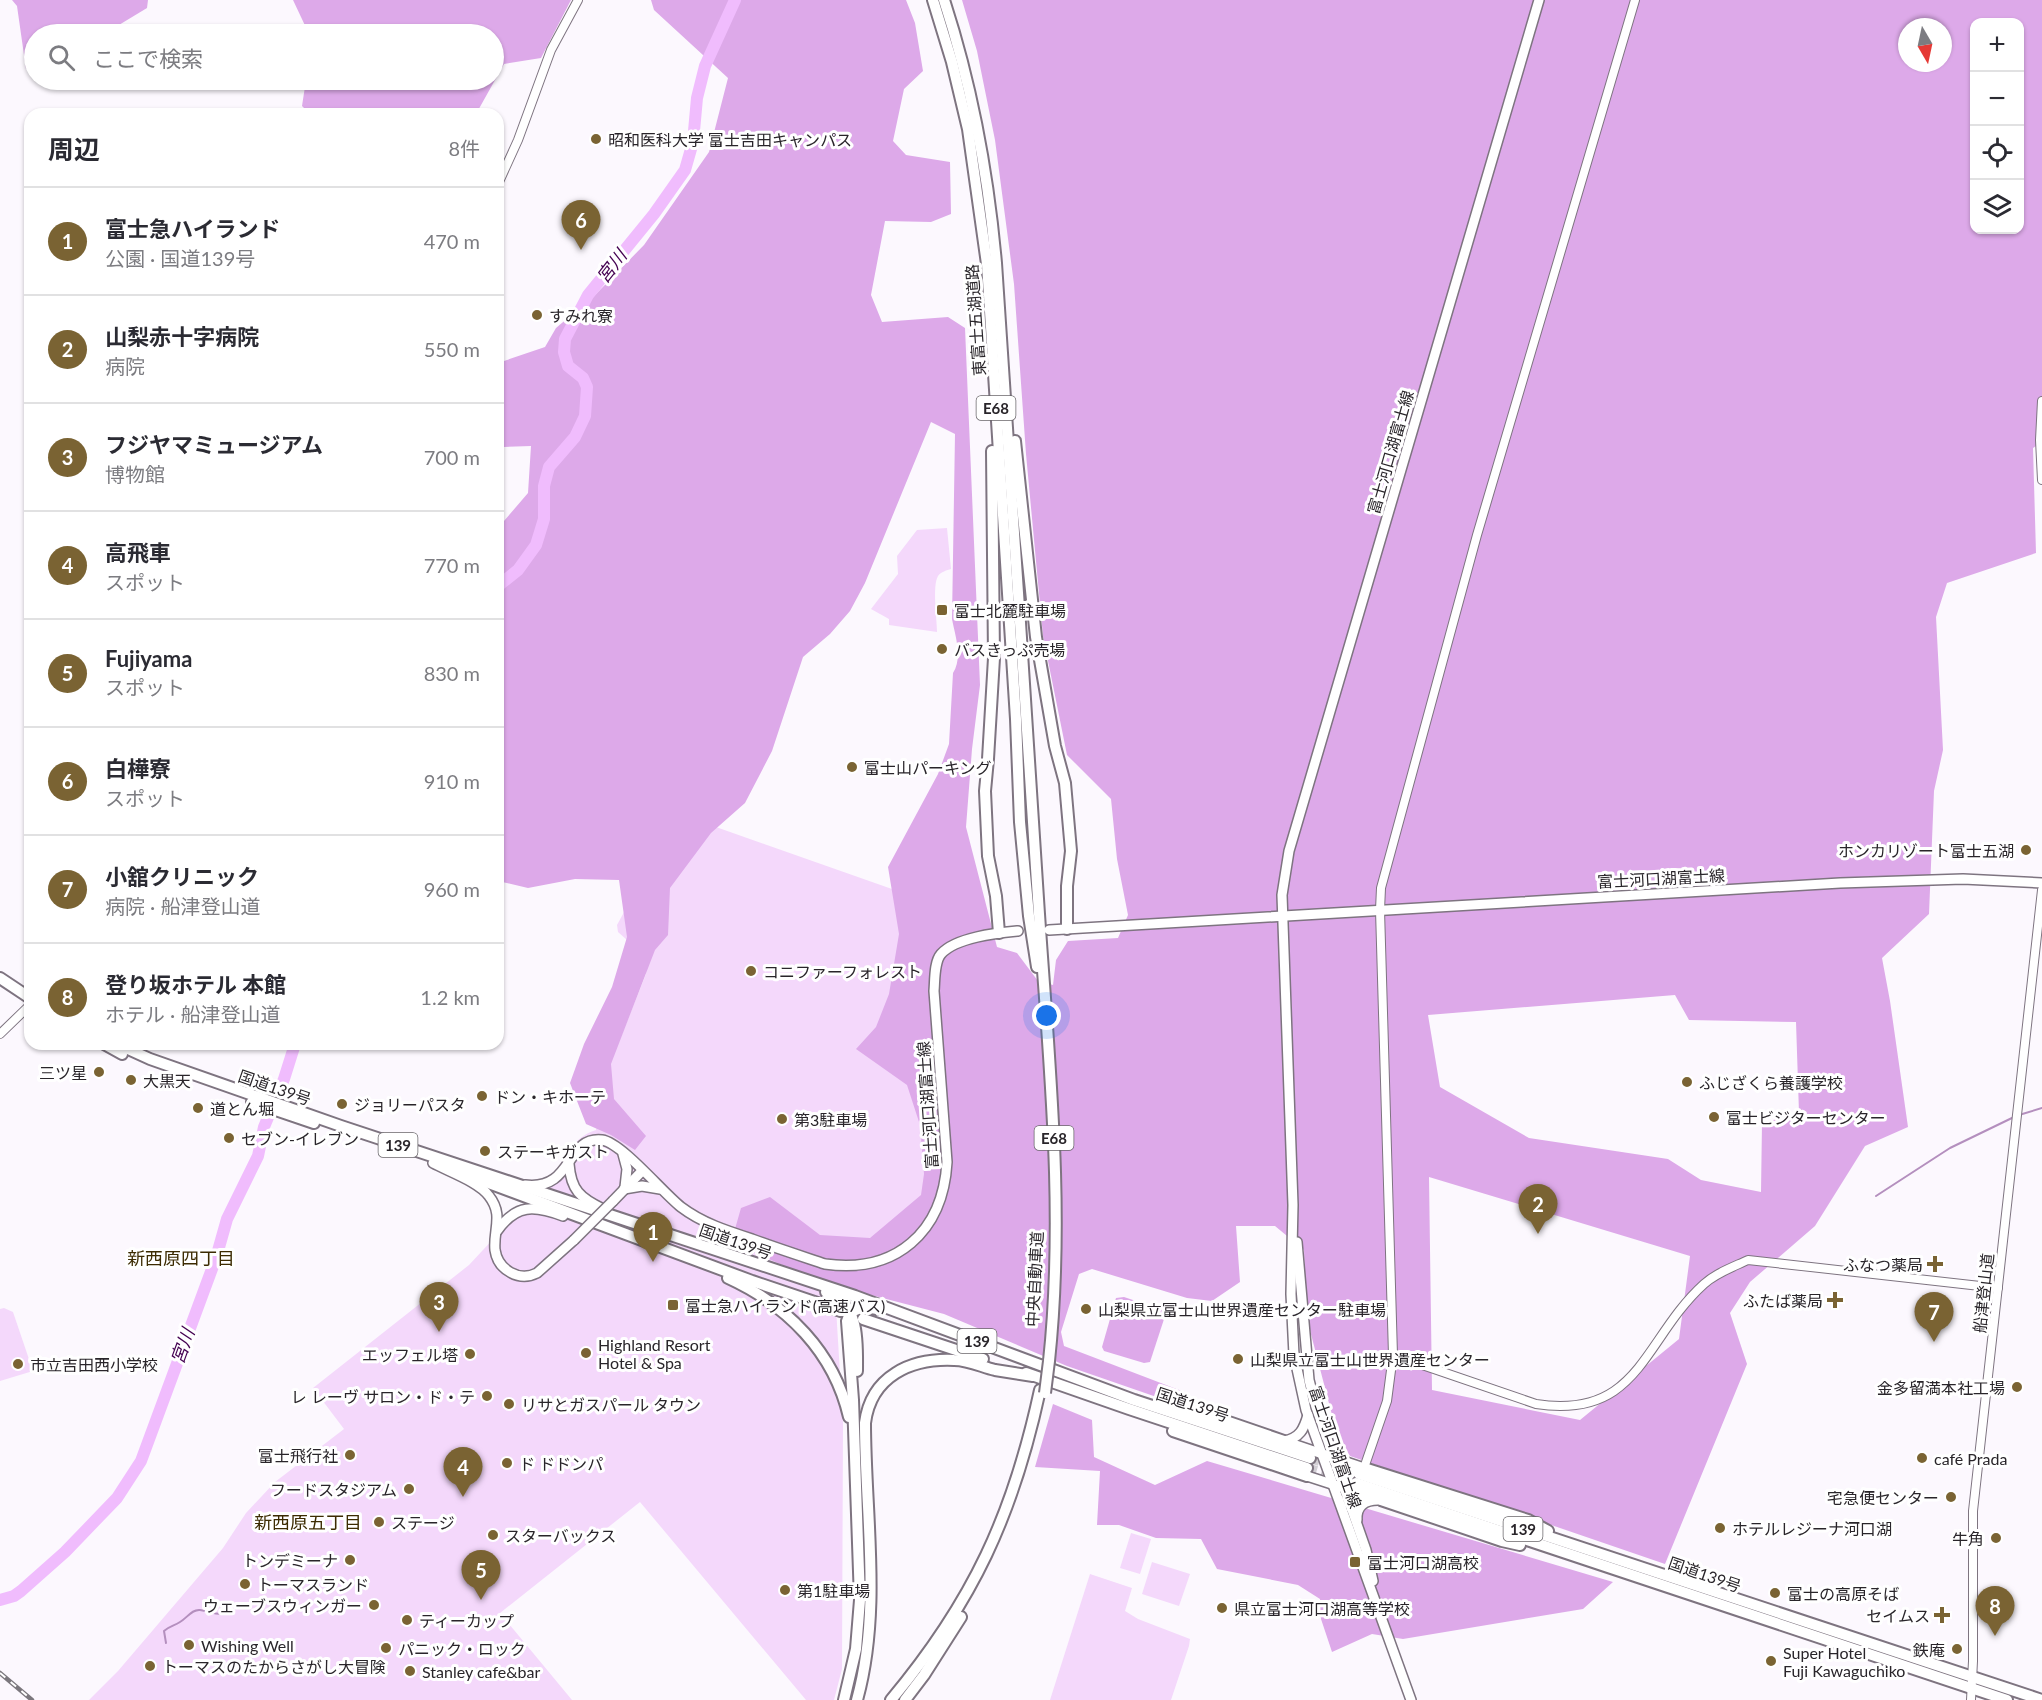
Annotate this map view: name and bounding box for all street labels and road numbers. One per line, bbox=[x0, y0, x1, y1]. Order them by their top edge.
street label: 東富士五湖道路 bbox=[962, 263, 988, 377]
street label: 富士河口湖富士線 bbox=[1363, 388, 1417, 516]
road number: E68 bbox=[976, 396, 1016, 420]
street label: 富士河口湖富士線 bbox=[1597, 865, 1725, 891]
street label: 富士河口湖富士線 bbox=[913, 1040, 941, 1170]
street label: 国道139号 bbox=[236, 1066, 314, 1108]
road number: E68 bbox=[1034, 1126, 1074, 1150]
road number: 139 bbox=[378, 1133, 418, 1157]
street label: 国道139号 bbox=[697, 1220, 775, 1262]
street label: 中央自動車道 bbox=[1022, 1231, 1046, 1327]
street label: 船津登山道 bbox=[1969, 1252, 1997, 1334]
road number: 139 bbox=[958, 1329, 996, 1353]
street label: 国道139号 bbox=[1154, 1383, 1232, 1425]
street label: 富士河口湖富士線 bbox=[1306, 1383, 1366, 1511]
road number: 139 bbox=[1504, 1517, 1543, 1541]
street label: 国道139号 bbox=[1666, 1553, 1744, 1595]

